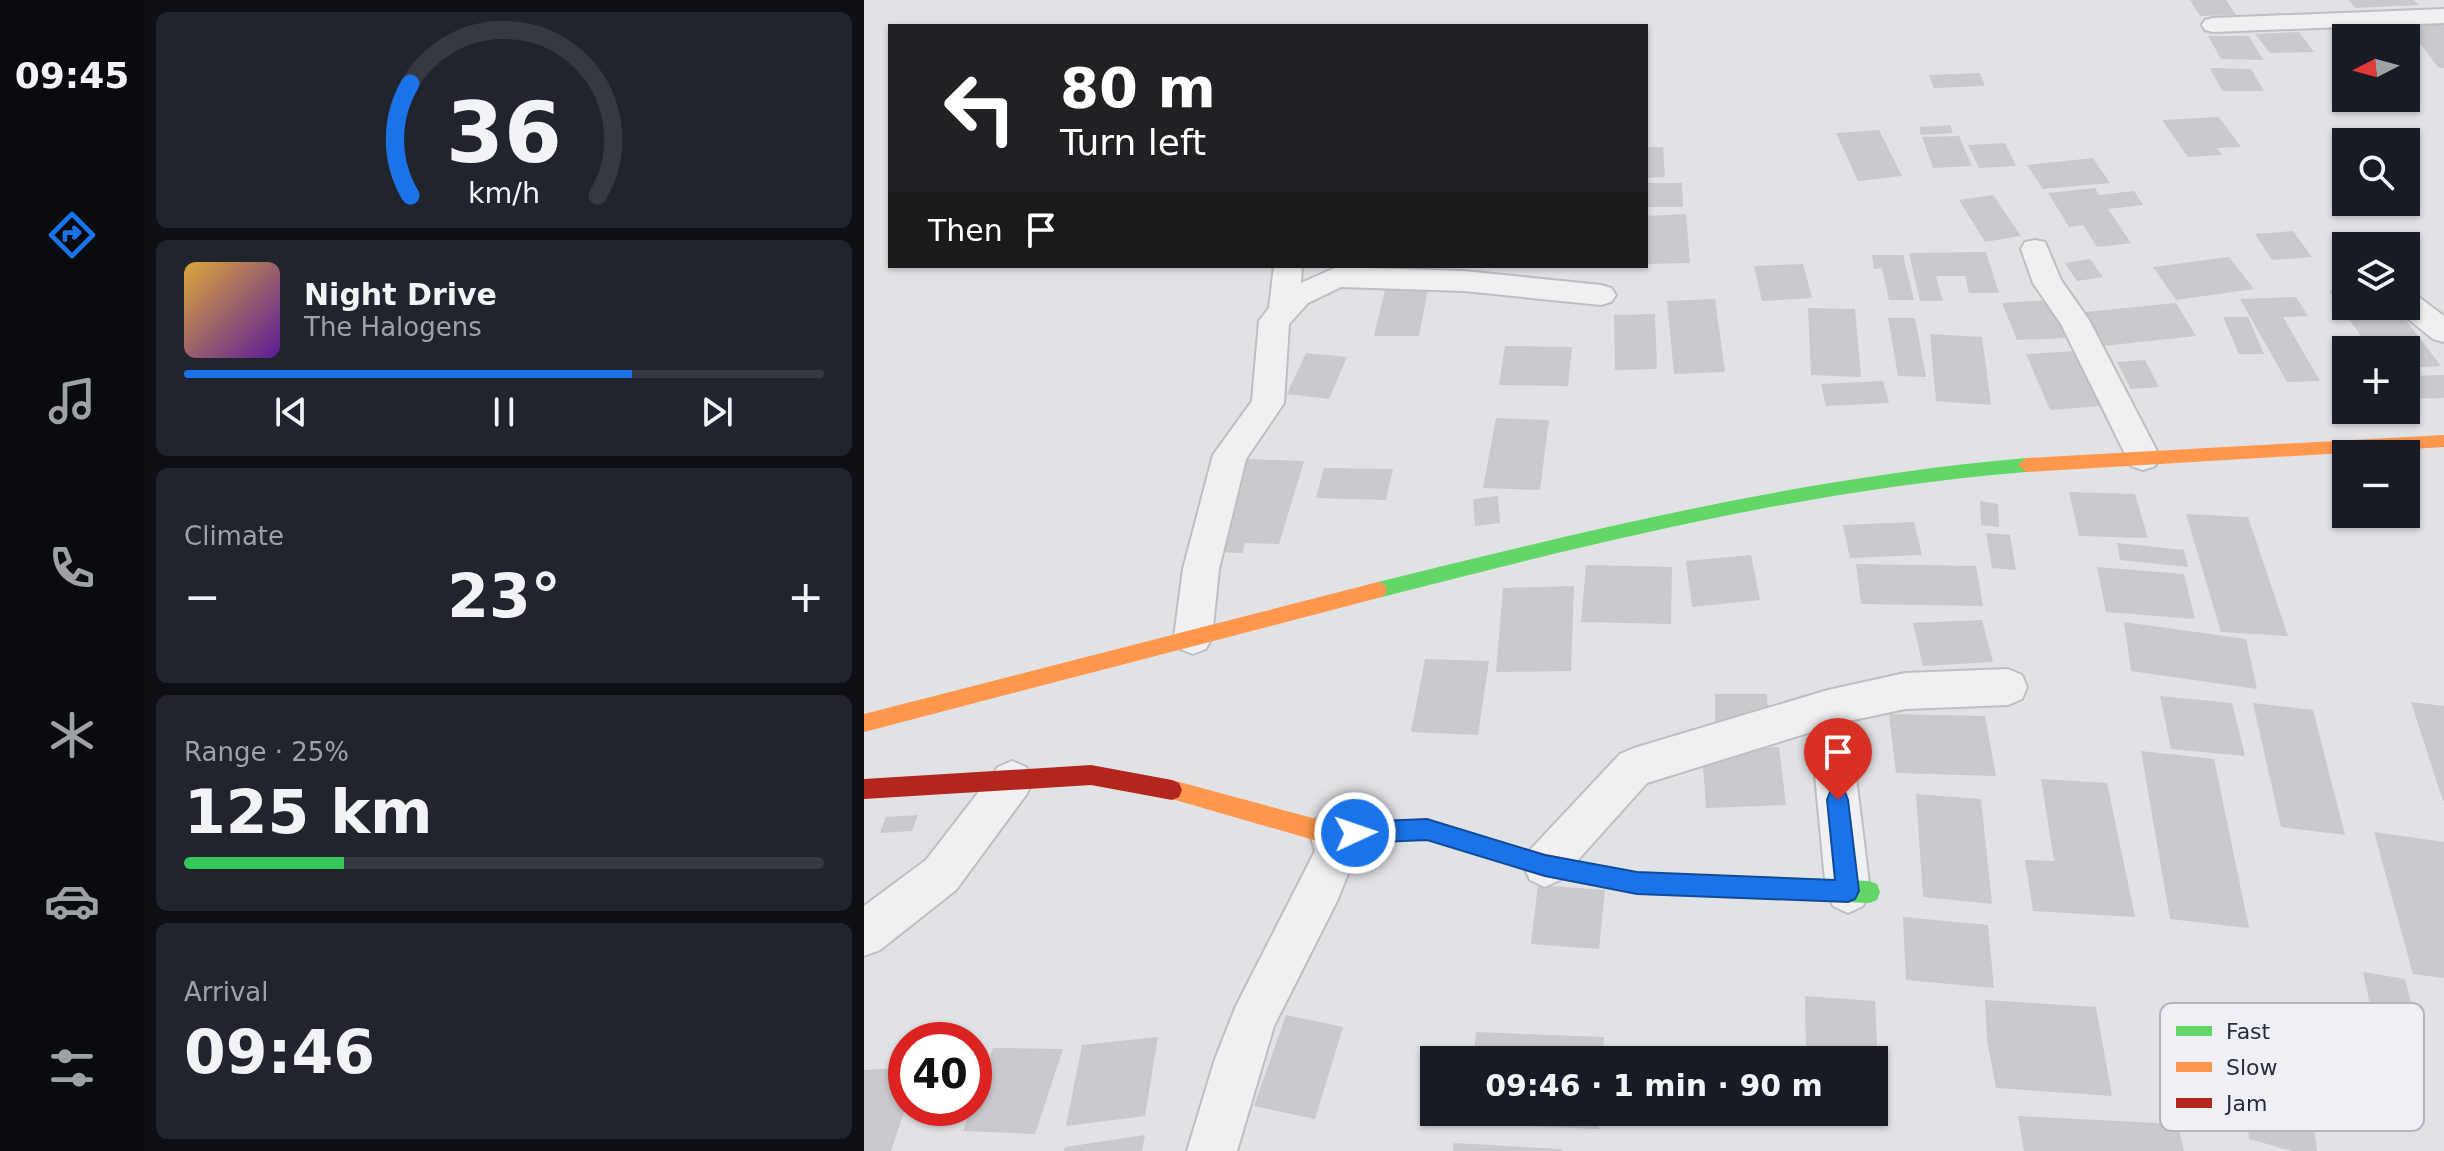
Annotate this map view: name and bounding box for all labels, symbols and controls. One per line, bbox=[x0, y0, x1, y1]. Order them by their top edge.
north arrow bbox=[2332, 24, 2420, 112]
map controls bbox=[2332, 24, 2420, 528]
text: 09:45 bbox=[15, 55, 129, 96]
text: 80 m bbox=[1060, 55, 1216, 120]
icon: left bbox=[928, 56, 1032, 160]
text: 36 bbox=[446, 84, 562, 181]
text: Turn left bbox=[1060, 122, 1206, 163]
button: search bbox=[2332, 128, 2420, 216]
text: km/h bbox=[468, 176, 540, 210]
icon: directions bbox=[44, 207, 100, 263]
icon: arrive bbox=[1019, 208, 1063, 252]
text: Then bbox=[928, 213, 1003, 248]
button: layers bbox=[2332, 232, 2420, 320]
text: Night Drive bbox=[304, 277, 497, 312]
text: The Halogens bbox=[304, 312, 482, 342]
button: + bbox=[2332, 336, 2420, 424]
icon: music bbox=[44, 373, 100, 429]
icon: previous bbox=[269, 390, 313, 434]
icon: pause bbox=[482, 390, 526, 434]
icon: next bbox=[695, 390, 739, 434]
button: − bbox=[2332, 440, 2420, 528]
text: Climate bbox=[184, 521, 284, 551]
icon: phone bbox=[44, 540, 100, 596]
text: 23° bbox=[447, 561, 561, 631]
text: − bbox=[184, 571, 221, 622]
text: + bbox=[787, 571, 824, 622]
icon: climate bbox=[44, 707, 100, 763]
pin bbox=[1804, 718, 1872, 800]
icon: arrive bbox=[1816, 730, 1860, 774]
text: Range · 25% bbox=[184, 737, 349, 767]
text: 125 km bbox=[184, 777, 433, 847]
position arrow bbox=[1313, 791, 1397, 875]
icon: car bbox=[44, 873, 100, 929]
text: Arrival bbox=[184, 977, 268, 1007]
legend bbox=[2160, 1003, 2424, 1131]
text: 09:46 bbox=[184, 1017, 375, 1087]
text: Fast bbox=[2226, 1019, 2271, 1044]
speed limit sign: 40 bbox=[888, 1022, 992, 1126]
icon: filters bbox=[44, 1040, 100, 1096]
text: Slow bbox=[2226, 1055, 2278, 1080]
text: 09:46 · 1 min · 90 m bbox=[1485, 1068, 1823, 1103]
text: Jam bbox=[2224, 1091, 2267, 1116]

